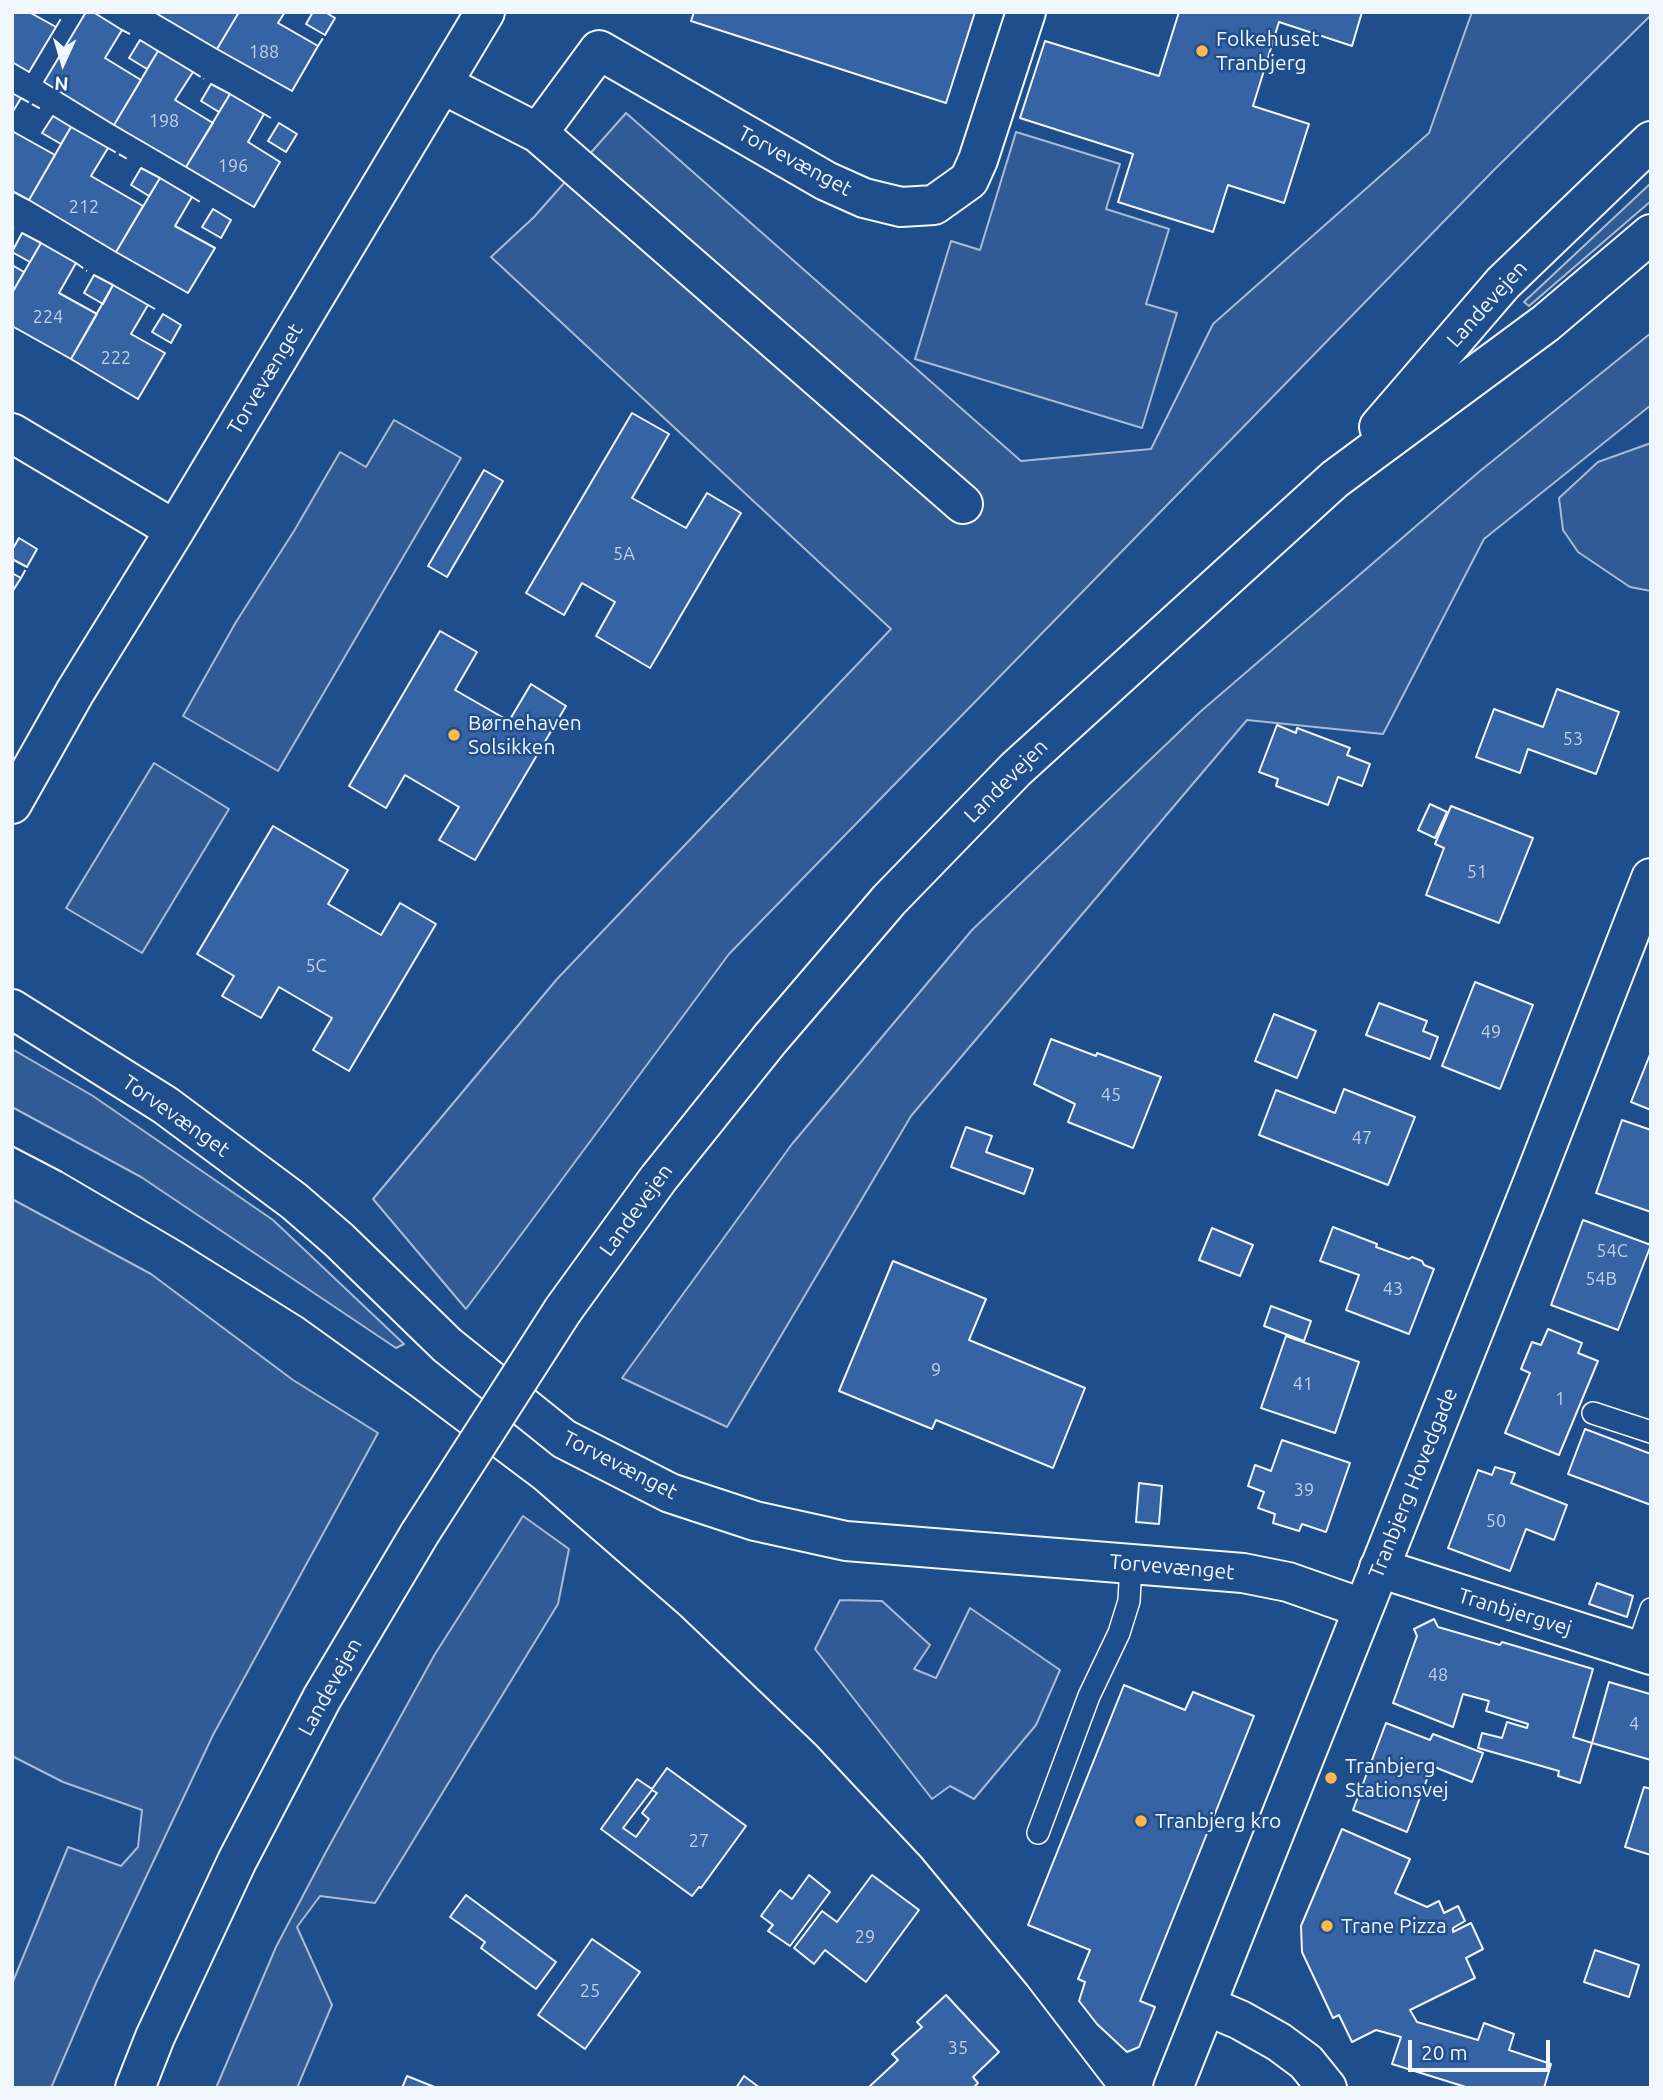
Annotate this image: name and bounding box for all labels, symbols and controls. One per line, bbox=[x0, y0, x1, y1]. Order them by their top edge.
place label: Folkehuset Tranbjerg bbox=[1216, 26, 1320, 76]
north arrow bbox=[28, 28, 98, 98]
house number: 188 bbox=[249, 41, 279, 63]
marker: Folkehuset Tranbjerg bbox=[1194, 43, 1210, 59]
text: N bbox=[54, 72, 69, 95]
house number: 198 bbox=[149, 110, 179, 132]
street label: Torvevænget bbox=[734, 120, 856, 202]
house number: 196 bbox=[218, 155, 248, 177]
house number: 212 bbox=[69, 196, 99, 218]
street label: Landevejen bbox=[1442, 255, 1532, 353]
house number: 224 bbox=[33, 306, 63, 328]
street label: Torvevænget bbox=[222, 319, 308, 439]
house number: 222 bbox=[101, 347, 131, 369]
house number: 5A bbox=[613, 543, 635, 565]
place label: Børnehaven Solsikken bbox=[468, 710, 582, 760]
marker: Børnehaven Solsikken bbox=[446, 727, 462, 743]
house number: 53 bbox=[1563, 728, 1583, 750]
street label: Landevejen bbox=[959, 734, 1053, 828]
house number: 51 bbox=[1467, 861, 1487, 883]
house number: 5C bbox=[305, 955, 327, 977]
house number: 49 bbox=[1481, 1021, 1501, 1043]
street label: Torvevænget bbox=[117, 1070, 235, 1162]
house number: 45 bbox=[1101, 1084, 1121, 1106]
house number: 47 bbox=[1352, 1127, 1372, 1149]
street label: Landevejen bbox=[594, 1159, 678, 1261]
house number: 54C bbox=[1596, 1240, 1628, 1262]
house number: 54B bbox=[1585, 1268, 1617, 1290]
house number: 43 bbox=[1383, 1278, 1403, 1300]
house number: 9 bbox=[931, 1359, 941, 1381]
house number: 41 bbox=[1293, 1373, 1313, 1395]
street label: Tranbjerg Hovedgade bbox=[1363, 1384, 1463, 1582]
house number: 1 bbox=[1555, 1388, 1565, 1410]
street label: Torvevænget bbox=[558, 1425, 682, 1505]
house number: 39 bbox=[1294, 1479, 1314, 1501]
house number: 50 bbox=[1486, 1510, 1506, 1532]
street label: Torvevænget bbox=[1108, 1549, 1236, 1585]
street label: Tranbjergvej bbox=[1455, 1583, 1575, 1641]
street label: Landevejen bbox=[293, 1634, 367, 1740]
house number: 48 bbox=[1428, 1664, 1448, 1686]
house number: 4 bbox=[1629, 1713, 1639, 1735]
place label: Tranbjerg Stationsvej bbox=[1345, 1753, 1449, 1803]
marker: Tranbjerg Stationsvej bbox=[1323, 1770, 1339, 1786]
place label: Tranbjerg kro bbox=[1155, 1808, 1281, 1834]
marker: Tranbjerg kro bbox=[1133, 1813, 1149, 1829]
house number: 27 bbox=[689, 1830, 709, 1852]
place label: Trane Pizza bbox=[1341, 1913, 1447, 1939]
marker: Trane Pizza bbox=[1319, 1918, 1335, 1934]
house number: 29 bbox=[855, 1926, 875, 1948]
house number: 25 bbox=[580, 1980, 600, 2002]
scale bar bbox=[1411, 2026, 1553, 2070]
house number: 35 bbox=[948, 2037, 968, 2059]
text: 20 m bbox=[1421, 2040, 1468, 2064]

